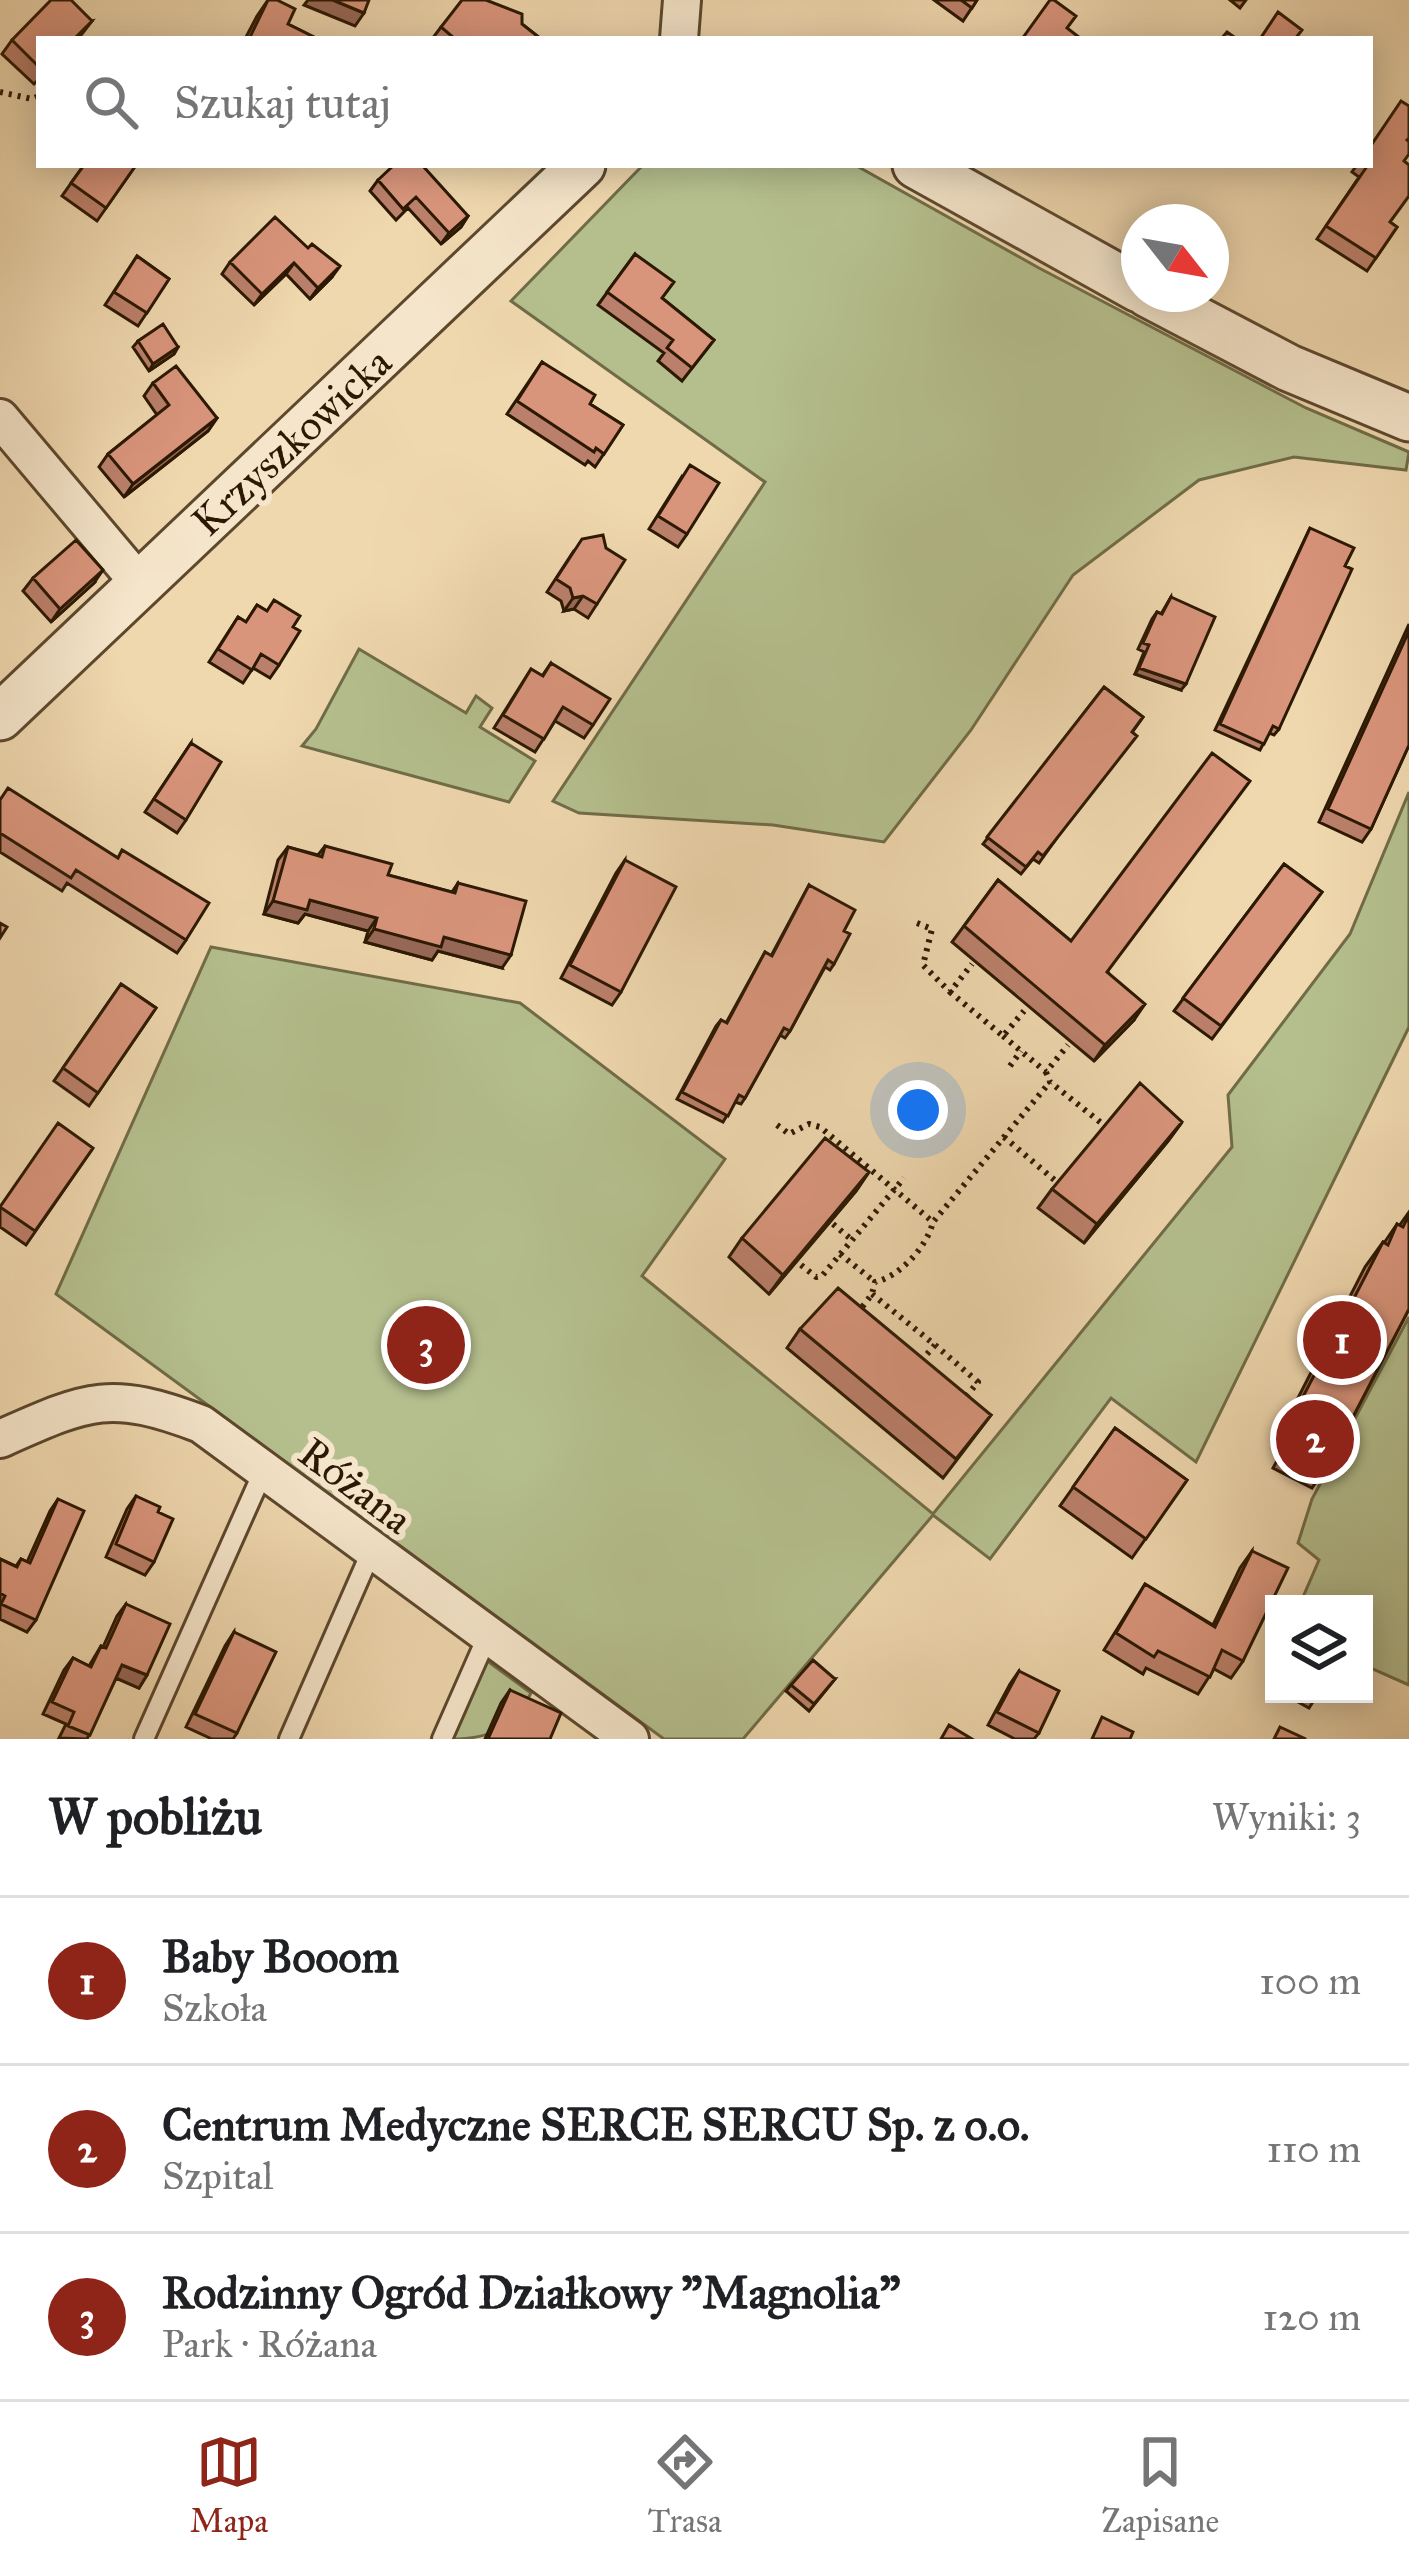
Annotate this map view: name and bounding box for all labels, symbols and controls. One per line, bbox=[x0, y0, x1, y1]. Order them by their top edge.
search box bbox=[36, 36, 1373, 168]
icon: search bbox=[78, 69, 144, 135]
text: Szukaj tutaj bbox=[174, 75, 391, 130]
north arrow bbox=[1121, 204, 1229, 312]
street label: Krzyszkowicka bbox=[181, 336, 402, 547]
your location bbox=[888, 1080, 948, 1140]
pin: 1 bbox=[1303, 1295, 1381, 1385]
pin: 3 bbox=[387, 1300, 465, 1390]
pin: 2 bbox=[1276, 1394, 1354, 1484]
street label: Różana bbox=[289, 1426, 422, 1545]
map controls bbox=[1265, 1595, 1373, 1703]
button: layers bbox=[1265, 1595, 1373, 1703]
text: W pobliżu bbox=[48, 1786, 262, 1848]
text: Wyniki: 3 bbox=[1212, 1793, 1361, 1841]
text: Baby Booom bbox=[162, 1929, 399, 1984]
text: 1 bbox=[79, 1957, 95, 2005]
text: 100 m bbox=[1259, 1957, 1361, 2005]
text: Szkoła bbox=[162, 1984, 267, 2032]
text: Centrum Medyczne SERCE SERCU Sp. z o.o. bbox=[162, 2097, 1029, 2152]
text: 2 bbox=[77, 2125, 97, 2173]
text: 110 m bbox=[1266, 2125, 1361, 2173]
text: Szpital bbox=[162, 2152, 273, 2200]
text: Rodzinny Ogród Działkowy "Magnolia" bbox=[162, 2265, 900, 2320]
text: 3 bbox=[79, 2293, 95, 2341]
text: 120 m bbox=[1262, 2293, 1361, 2341]
text: Park · Różana bbox=[162, 2320, 377, 2368]
tab: Mapa bbox=[190, 2429, 268, 2541]
tab: Trasa bbox=[648, 2429, 722, 2541]
tab: Zapisane bbox=[1101, 2429, 1219, 2541]

